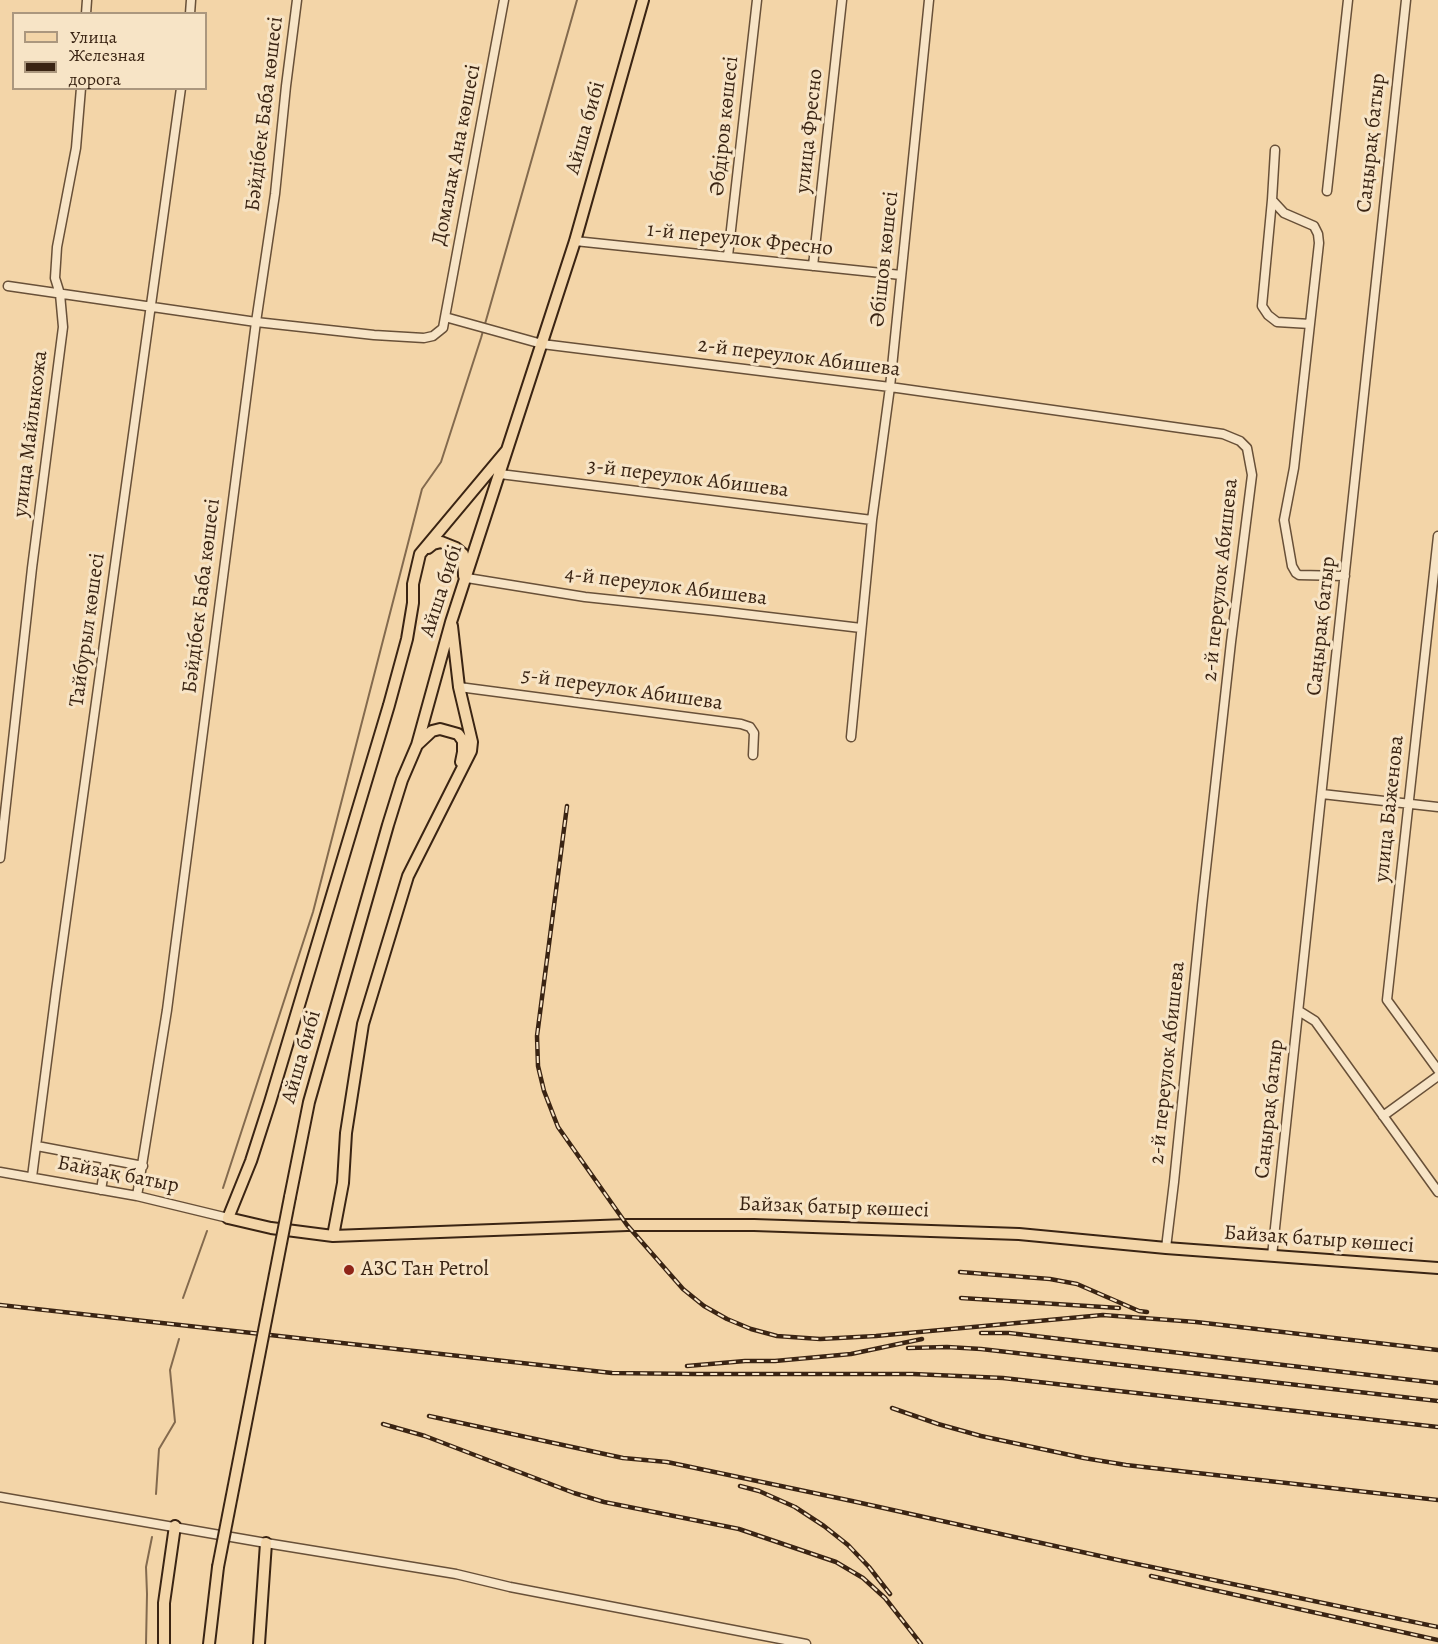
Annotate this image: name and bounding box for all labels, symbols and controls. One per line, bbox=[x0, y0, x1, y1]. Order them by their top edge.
legend bbox=[12, 12, 207, 90]
street label: Бәйдібек Баба көшесі bbox=[241, 15, 289, 213]
text: Улица bbox=[70, 25, 117, 49]
text: Железная дорога bbox=[69, 43, 145, 91]
street label: Әбдіров көшесі bbox=[705, 55, 745, 197]
street label: Домалақ Ана көшесі bbox=[427, 62, 487, 248]
street label: улица Фресно bbox=[791, 67, 829, 195]
street label: Саңырақ батыр bbox=[1352, 72, 1392, 214]
street label: Айша бибі bbox=[561, 79, 611, 177]
street label: Әбішов көшесі bbox=[865, 190, 905, 328]
street label: 1-й переулок Фресно bbox=[646, 218, 834, 262]
street label: 2-й переулок Абишева bbox=[696, 333, 902, 383]
street label: улица Майлыкожа bbox=[8, 349, 54, 519]
street label: 3-й переулок Абишева bbox=[586, 454, 790, 504]
street label: 2-й переулок Абишева bbox=[1198, 477, 1244, 683]
street label: Бәйдібек Баба көшесі bbox=[178, 497, 226, 695]
street label: Айша бибі bbox=[415, 542, 469, 640]
street label: Тайбурыл көшесі bbox=[65, 551, 111, 709]
street label: Саңырақ батыр bbox=[1302, 555, 1342, 697]
street label: 4-й переулок Абишева bbox=[563, 562, 769, 612]
street label: 5-й переулок Абишева bbox=[520, 663, 724, 717]
street label: улица Баженова bbox=[1370, 734, 1410, 884]
street label: 2-й переулок Абишева bbox=[1145, 960, 1191, 1166]
street label: Айша бибі bbox=[277, 1008, 327, 1106]
street label: Саңырақ батыр bbox=[1250, 1038, 1290, 1180]
street label: Байзақ батыр bbox=[55, 1151, 181, 1199]
street label: Байзақ батыр көшесі bbox=[738, 1192, 930, 1224]
street label: Байзақ батыр көшесі bbox=[1223, 1221, 1415, 1259]
place label: АЗС Тан Petrol bbox=[361, 1257, 489, 1283]
marker: АЗС Тан Petrol bbox=[342, 1263, 356, 1277]

